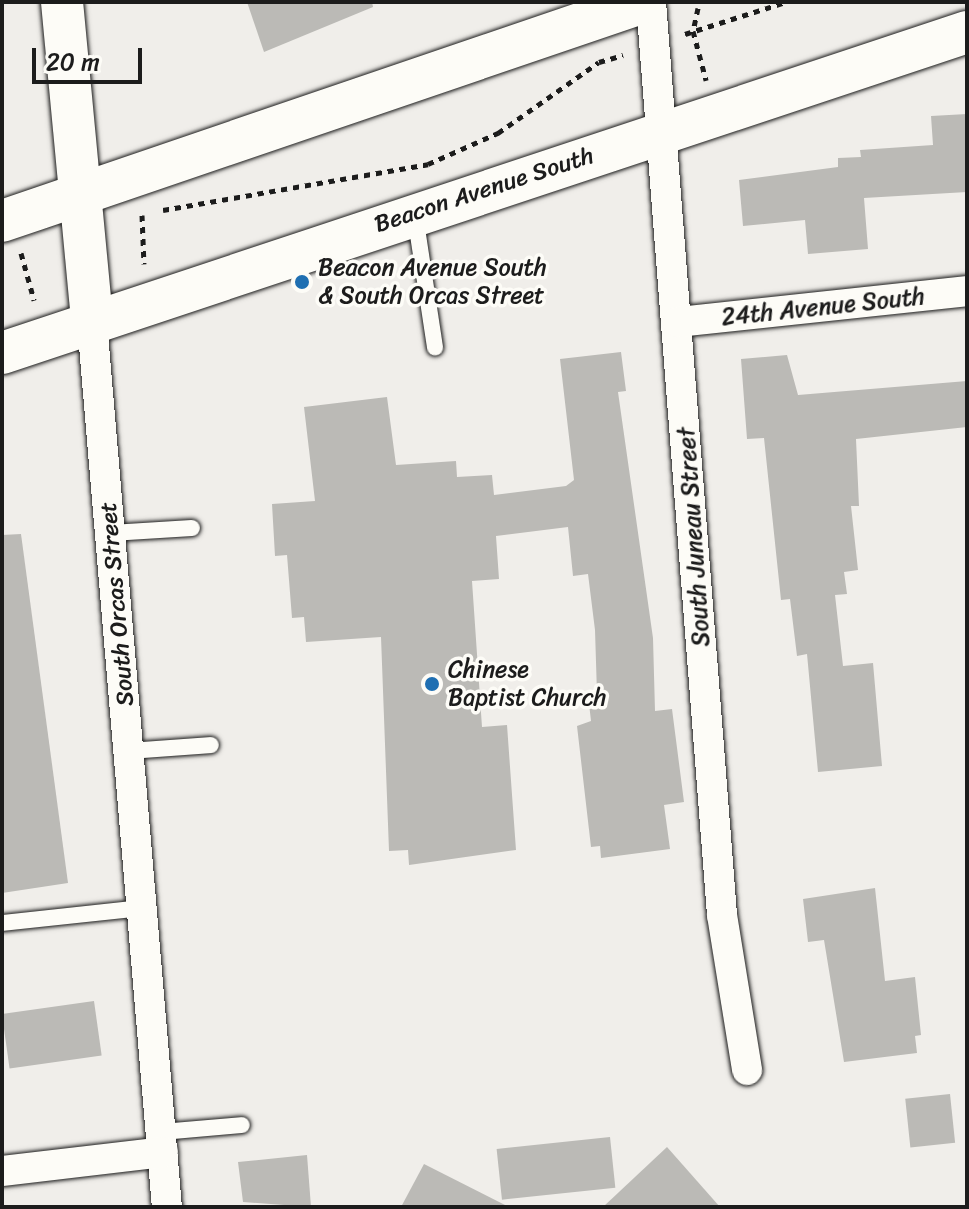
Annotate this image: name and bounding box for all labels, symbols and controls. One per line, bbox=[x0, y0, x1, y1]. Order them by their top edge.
scale bar bbox=[36, 32, 146, 82]
text: 20 m bbox=[46, 41, 100, 83]
street label: Beacon Avenue South bbox=[371, 141, 597, 239]
place label: Beacon Avenue South & South Orcas Street bbox=[318, 254, 547, 310]
marker: Beacon Avenue South & South Orcas Street bbox=[293, 273, 311, 291]
street label: 24th Avenue South bbox=[720, 282, 926, 332]
street label: South Juneau Street bbox=[672, 426, 716, 648]
street label: South Orcas Street bbox=[94, 501, 140, 707]
place label: Chinese Baptist Church bbox=[448, 656, 606, 712]
marker: Chinese Baptist Church bbox=[423, 675, 441, 693]

